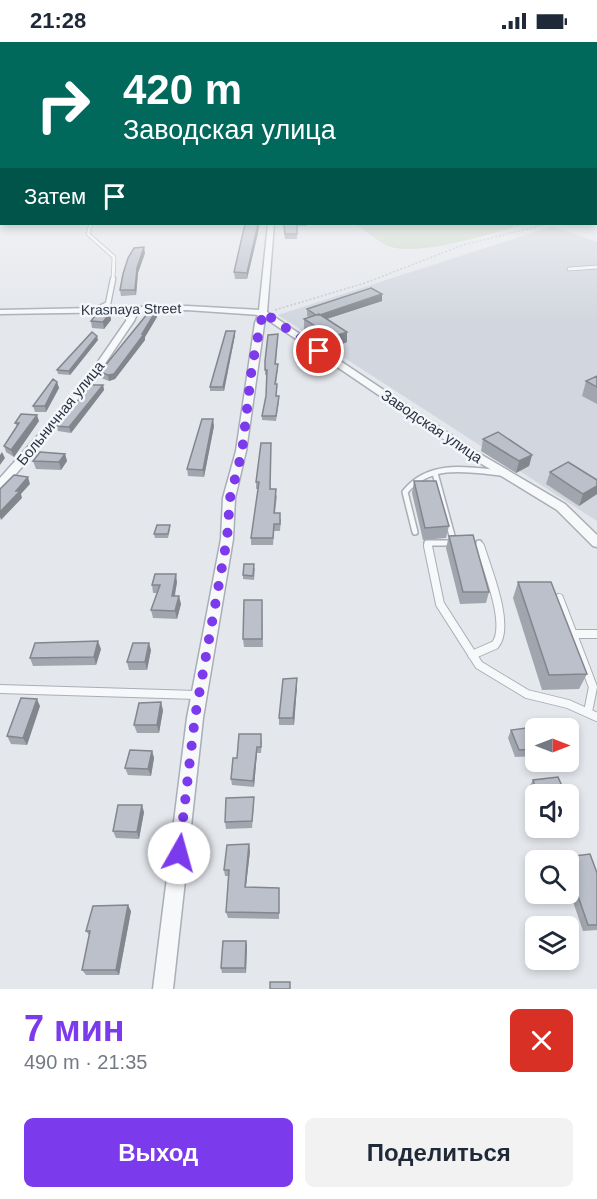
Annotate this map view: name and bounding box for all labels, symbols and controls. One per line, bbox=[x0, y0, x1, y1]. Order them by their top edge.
text: 21:28 bbox=[30, 8, 86, 33]
icon: right bbox=[24, 66, 102, 144]
text: 420 m bbox=[123, 66, 242, 113]
text: Заводская улица bbox=[123, 115, 336, 145]
icon: arrive bbox=[98, 180, 131, 213]
text: Затем bbox=[24, 184, 86, 209]
street label: Krasnaya Street bbox=[81, 300, 181, 318]
pin bbox=[293, 325, 344, 376]
icon: arrive bbox=[302, 334, 335, 367]
street label: Больничная улица bbox=[13, 357, 108, 468]
street label: Заводская улица bbox=[378, 386, 486, 466]
north arrow bbox=[525, 718, 579, 772]
map controls bbox=[525, 718, 579, 970]
button: sound bbox=[525, 784, 579, 838]
position arrow bbox=[147, 821, 211, 885]
button: search bbox=[525, 850, 579, 904]
button: layers bbox=[525, 916, 579, 970]
text: 7 мин bbox=[24, 1008, 125, 1049]
button: close bbox=[510, 1009, 573, 1072]
text: 490 m · 21:35 bbox=[24, 1051, 147, 1073]
button: Выход bbox=[24, 1118, 293, 1187]
button: Поделиться bbox=[305, 1118, 573, 1187]

